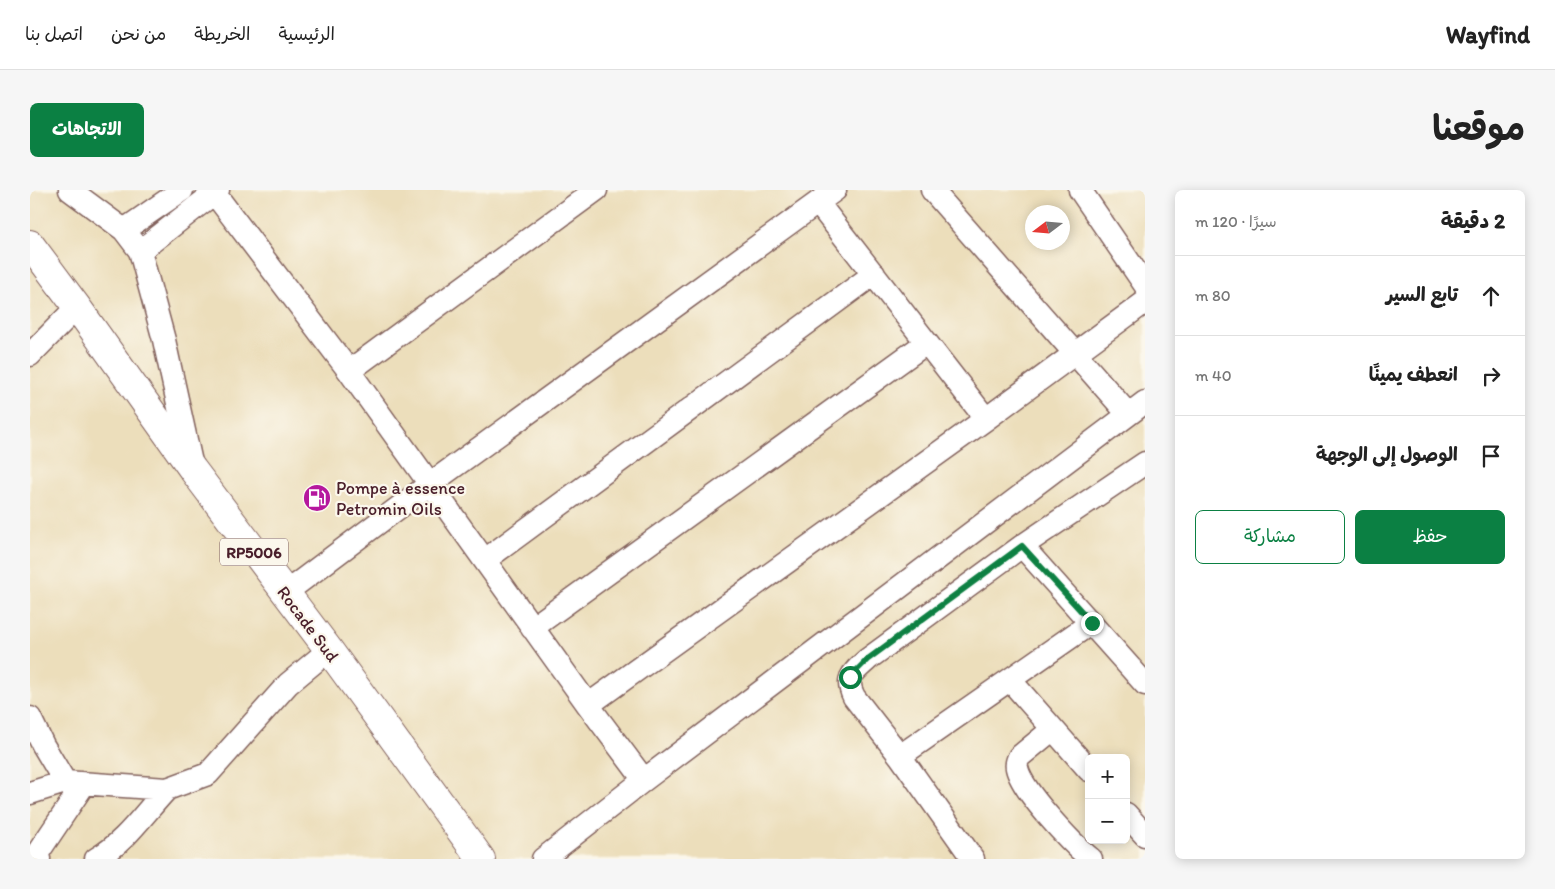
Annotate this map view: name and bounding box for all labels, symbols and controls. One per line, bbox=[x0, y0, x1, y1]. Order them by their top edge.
text: Wayfind bbox=[1446, 20, 1530, 49]
text: اتصل بنا bbox=[25, 23, 83, 45]
text: من نحن bbox=[111, 23, 166, 45]
text: الخريطة bbox=[194, 23, 251, 45]
text: الرئيسية bbox=[279, 23, 335, 45]
button: الاتجاهات bbox=[30, 103, 144, 157]
text: موقعنا bbox=[1432, 107, 1525, 149]
north arrow bbox=[1025, 205, 1070, 250]
text: 2 دقيقة bbox=[1441, 208, 1505, 233]
text: سيرًا · 120 m bbox=[1195, 212, 1277, 231]
icon: ahead bbox=[1477, 282, 1505, 310]
text: تابع السير bbox=[1386, 283, 1458, 306]
text: 80 m bbox=[1195, 286, 1231, 305]
icon: right bbox=[1477, 362, 1505, 390]
text: انعطف يمينًا bbox=[1369, 363, 1458, 386]
text: 40 m bbox=[1195, 366, 1232, 385]
icon: arrive bbox=[1477, 442, 1505, 470]
text: الوصول إلى الوجهة bbox=[1316, 443, 1458, 466]
place label: Pompe à essence Petromin Oils bbox=[336, 477, 465, 520]
fuel station icon: Pompe à essence Petromin Oils bbox=[302, 483, 332, 513]
button: مشاركة bbox=[1195, 510, 1345, 564]
button: حفظ bbox=[1355, 510, 1505, 564]
road number: RP5006 bbox=[220, 538, 288, 566]
street label: Rocade Sud bbox=[272, 582, 344, 667]
route end bbox=[1081, 612, 1104, 635]
route start bbox=[839, 666, 862, 689]
map controls bbox=[1085, 754, 1130, 844]
button: + bbox=[1085, 754, 1130, 799]
button: − bbox=[1085, 799, 1130, 844]

